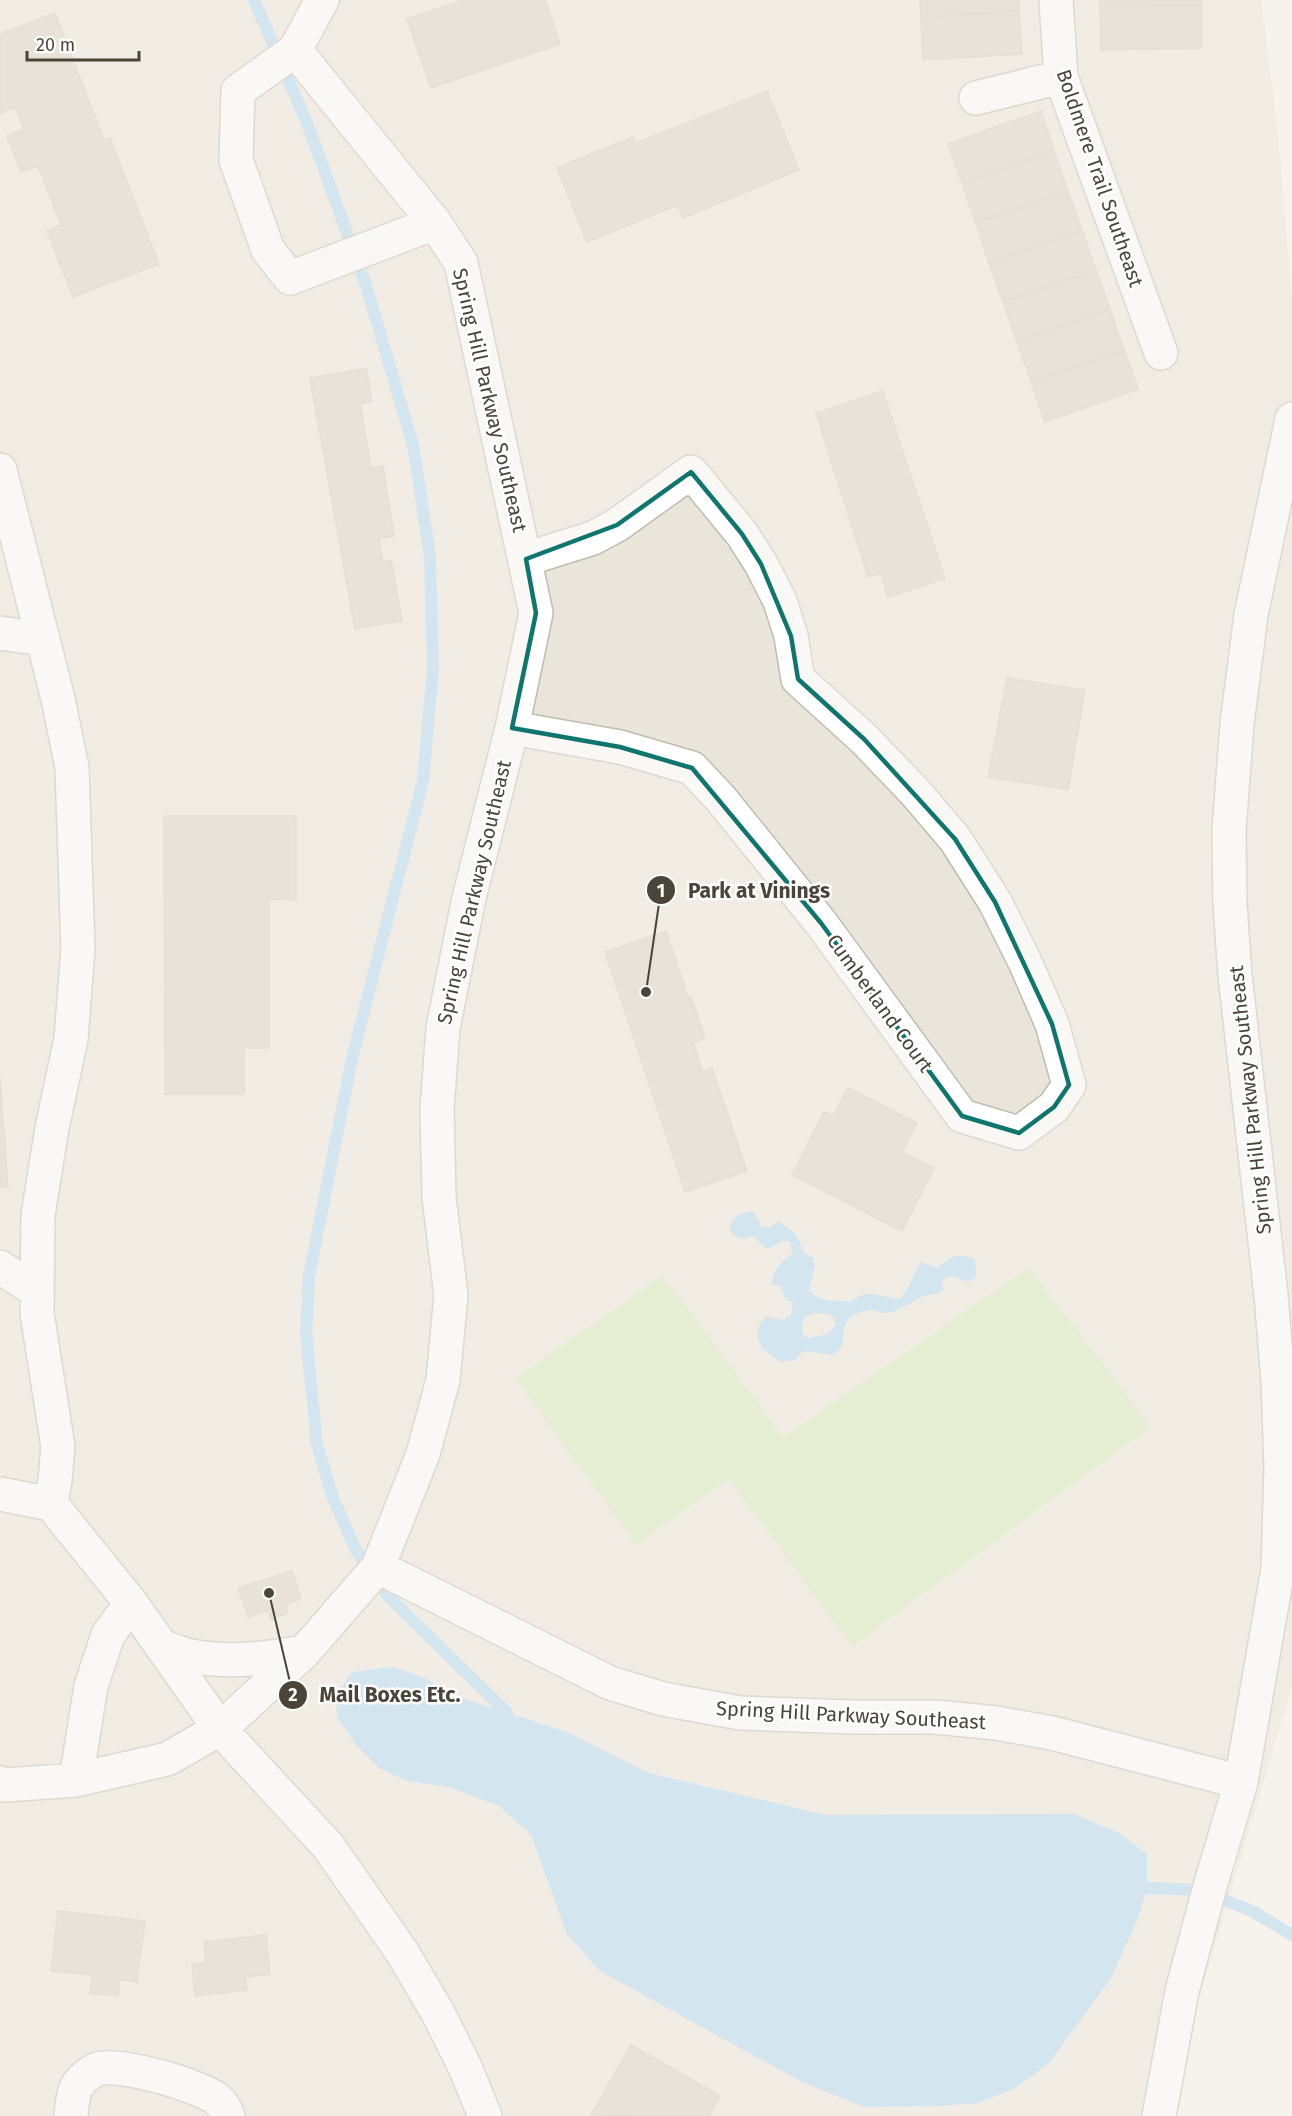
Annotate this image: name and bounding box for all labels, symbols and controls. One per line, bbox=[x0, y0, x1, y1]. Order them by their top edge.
scale bar bbox=[27, 24, 140, 62]
text: 20 m bbox=[36, 34, 75, 56]
street label: Boldmere Trail Southeast bbox=[1051, 66, 1149, 291]
street label: Spring Hill Parkway Southeast bbox=[448, 266, 532, 535]
street label: Spring Hill Parkway Southeast bbox=[432, 757, 516, 1026]
callout: Park at Vinings bbox=[646, 871, 842, 910]
text: Park at Vinings bbox=[688, 878, 830, 904]
text: 1 bbox=[657, 880, 665, 902]
street label: Cumberland Court bbox=[822, 929, 939, 1077]
street label: Spring Hill Parkway Southeast bbox=[1224, 964, 1276, 1236]
callout: Mail Boxes Etc. bbox=[278, 1676, 473, 1715]
text: Mail Boxes Etc. bbox=[320, 1682, 461, 1708]
text: 2 bbox=[288, 1684, 298, 1706]
street label: Spring Hill Parkway Southeast bbox=[716, 1696, 987, 1734]

